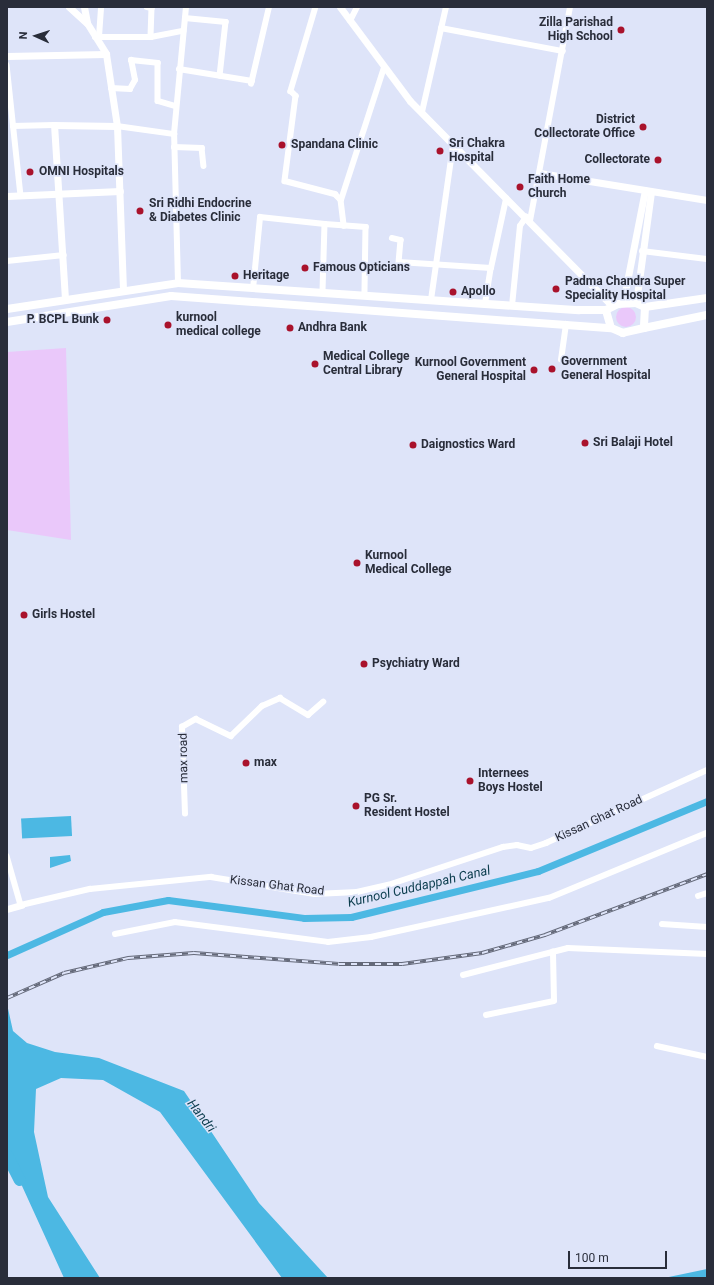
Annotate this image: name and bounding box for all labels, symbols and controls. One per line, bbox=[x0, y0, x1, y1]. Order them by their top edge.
north arrow bbox=[16, 16, 56, 56]
place label: Zilla Parishad High School bbox=[539, 16, 613, 44]
marker: Zilla Parishad High School bbox=[616, 25, 626, 35]
text: N bbox=[17, 31, 30, 40]
place label: District Collectorate Office bbox=[534, 113, 635, 141]
marker: District Collectorate Office bbox=[638, 122, 648, 132]
place label: Sri Chakra Hospital bbox=[449, 137, 505, 165]
place label: Spandana Clinic bbox=[291, 138, 378, 152]
marker: Spandana Clinic bbox=[276, 139, 288, 151]
marker: Sri Chakra Hospital bbox=[434, 145, 446, 157]
place label: Collectorate bbox=[584, 153, 650, 167]
marker: Collectorate bbox=[653, 155, 663, 165]
place label: OMNI Hospitals bbox=[39, 165, 124, 179]
marker: OMNI Hospitals bbox=[24, 166, 36, 178]
place label: Faith Home Church bbox=[528, 173, 590, 201]
marker: Faith Home Church bbox=[515, 182, 525, 192]
place label: Sri Ridhi Endocrine & Diabetes Clinic bbox=[149, 197, 251, 225]
marker: Sri Ridhi Endocrine & Diabetes Clinic bbox=[134, 205, 146, 217]
place label: Famous Opticians bbox=[313, 261, 410, 275]
marker: Famous Opticians bbox=[300, 263, 310, 273]
place label: Heritage bbox=[243, 269, 289, 283]
marker: Heritage bbox=[230, 271, 240, 281]
place label: Padma Chandra Super Speciality Hospital bbox=[565, 275, 685, 303]
marker: Padma Chandra Super Speciality Hospital bbox=[550, 283, 562, 295]
place label: Apollo bbox=[461, 285, 496, 299]
marker: Apollo bbox=[448, 287, 458, 297]
place label: kurnool medical college bbox=[176, 311, 261, 339]
place label: P. BCPL Bunk bbox=[27, 313, 99, 327]
marker: P. BCPL Bunk bbox=[102, 315, 112, 325]
marker: kurnool medical college bbox=[163, 320, 173, 330]
place label: Andhra Bank bbox=[298, 321, 367, 335]
marker: Andhra Bank bbox=[285, 323, 295, 333]
place label: Medical College Central Library bbox=[323, 350, 410, 378]
place label: Government General Hospital bbox=[561, 355, 651, 383]
place label: Kurnool Government General Hospital bbox=[415, 356, 526, 384]
marker: Medical College Central Library bbox=[310, 359, 320, 369]
marker: Government General Hospital bbox=[546, 363, 558, 375]
marker: Kurnool Government General Hospital bbox=[529, 365, 539, 375]
place label: Sri Balaji Hotel bbox=[593, 436, 673, 450]
place label: Daignostics Ward bbox=[421, 438, 515, 452]
marker: Sri Balaji Hotel bbox=[580, 438, 590, 448]
marker: Daignostics Ward bbox=[408, 440, 418, 450]
place label: Kurnool Medical College bbox=[365, 549, 452, 577]
marker: Kurnool Medical College bbox=[352, 558, 362, 568]
place label: Girls Hostel bbox=[32, 608, 95, 622]
marker: Girls Hostel bbox=[19, 610, 29, 620]
place label: Psychiatry Ward bbox=[372, 657, 460, 671]
marker: Psychiatry Ward bbox=[359, 659, 369, 669]
street label: max road bbox=[176, 733, 192, 783]
place label: max bbox=[254, 756, 277, 770]
marker: max bbox=[241, 758, 251, 768]
place label: Internees Boys Hostel bbox=[478, 767, 543, 795]
marker: Internees Boys Hostel bbox=[465, 776, 475, 786]
place label: PG Sr. Resident Hostel bbox=[364, 792, 450, 820]
street label: Kissan Ghat Road bbox=[553, 792, 645, 846]
marker: PG Sr. Resident Hostel bbox=[351, 801, 361, 811]
water label: Kurnool Cuddappah Canal bbox=[346, 863, 492, 911]
street label: Kissan Ghat Road bbox=[229, 873, 325, 899]
water label: Handri bbox=[183, 1097, 219, 1135]
scale bar bbox=[570, 1243, 669, 1269]
text: 100 m bbox=[575, 1251, 609, 1265]

